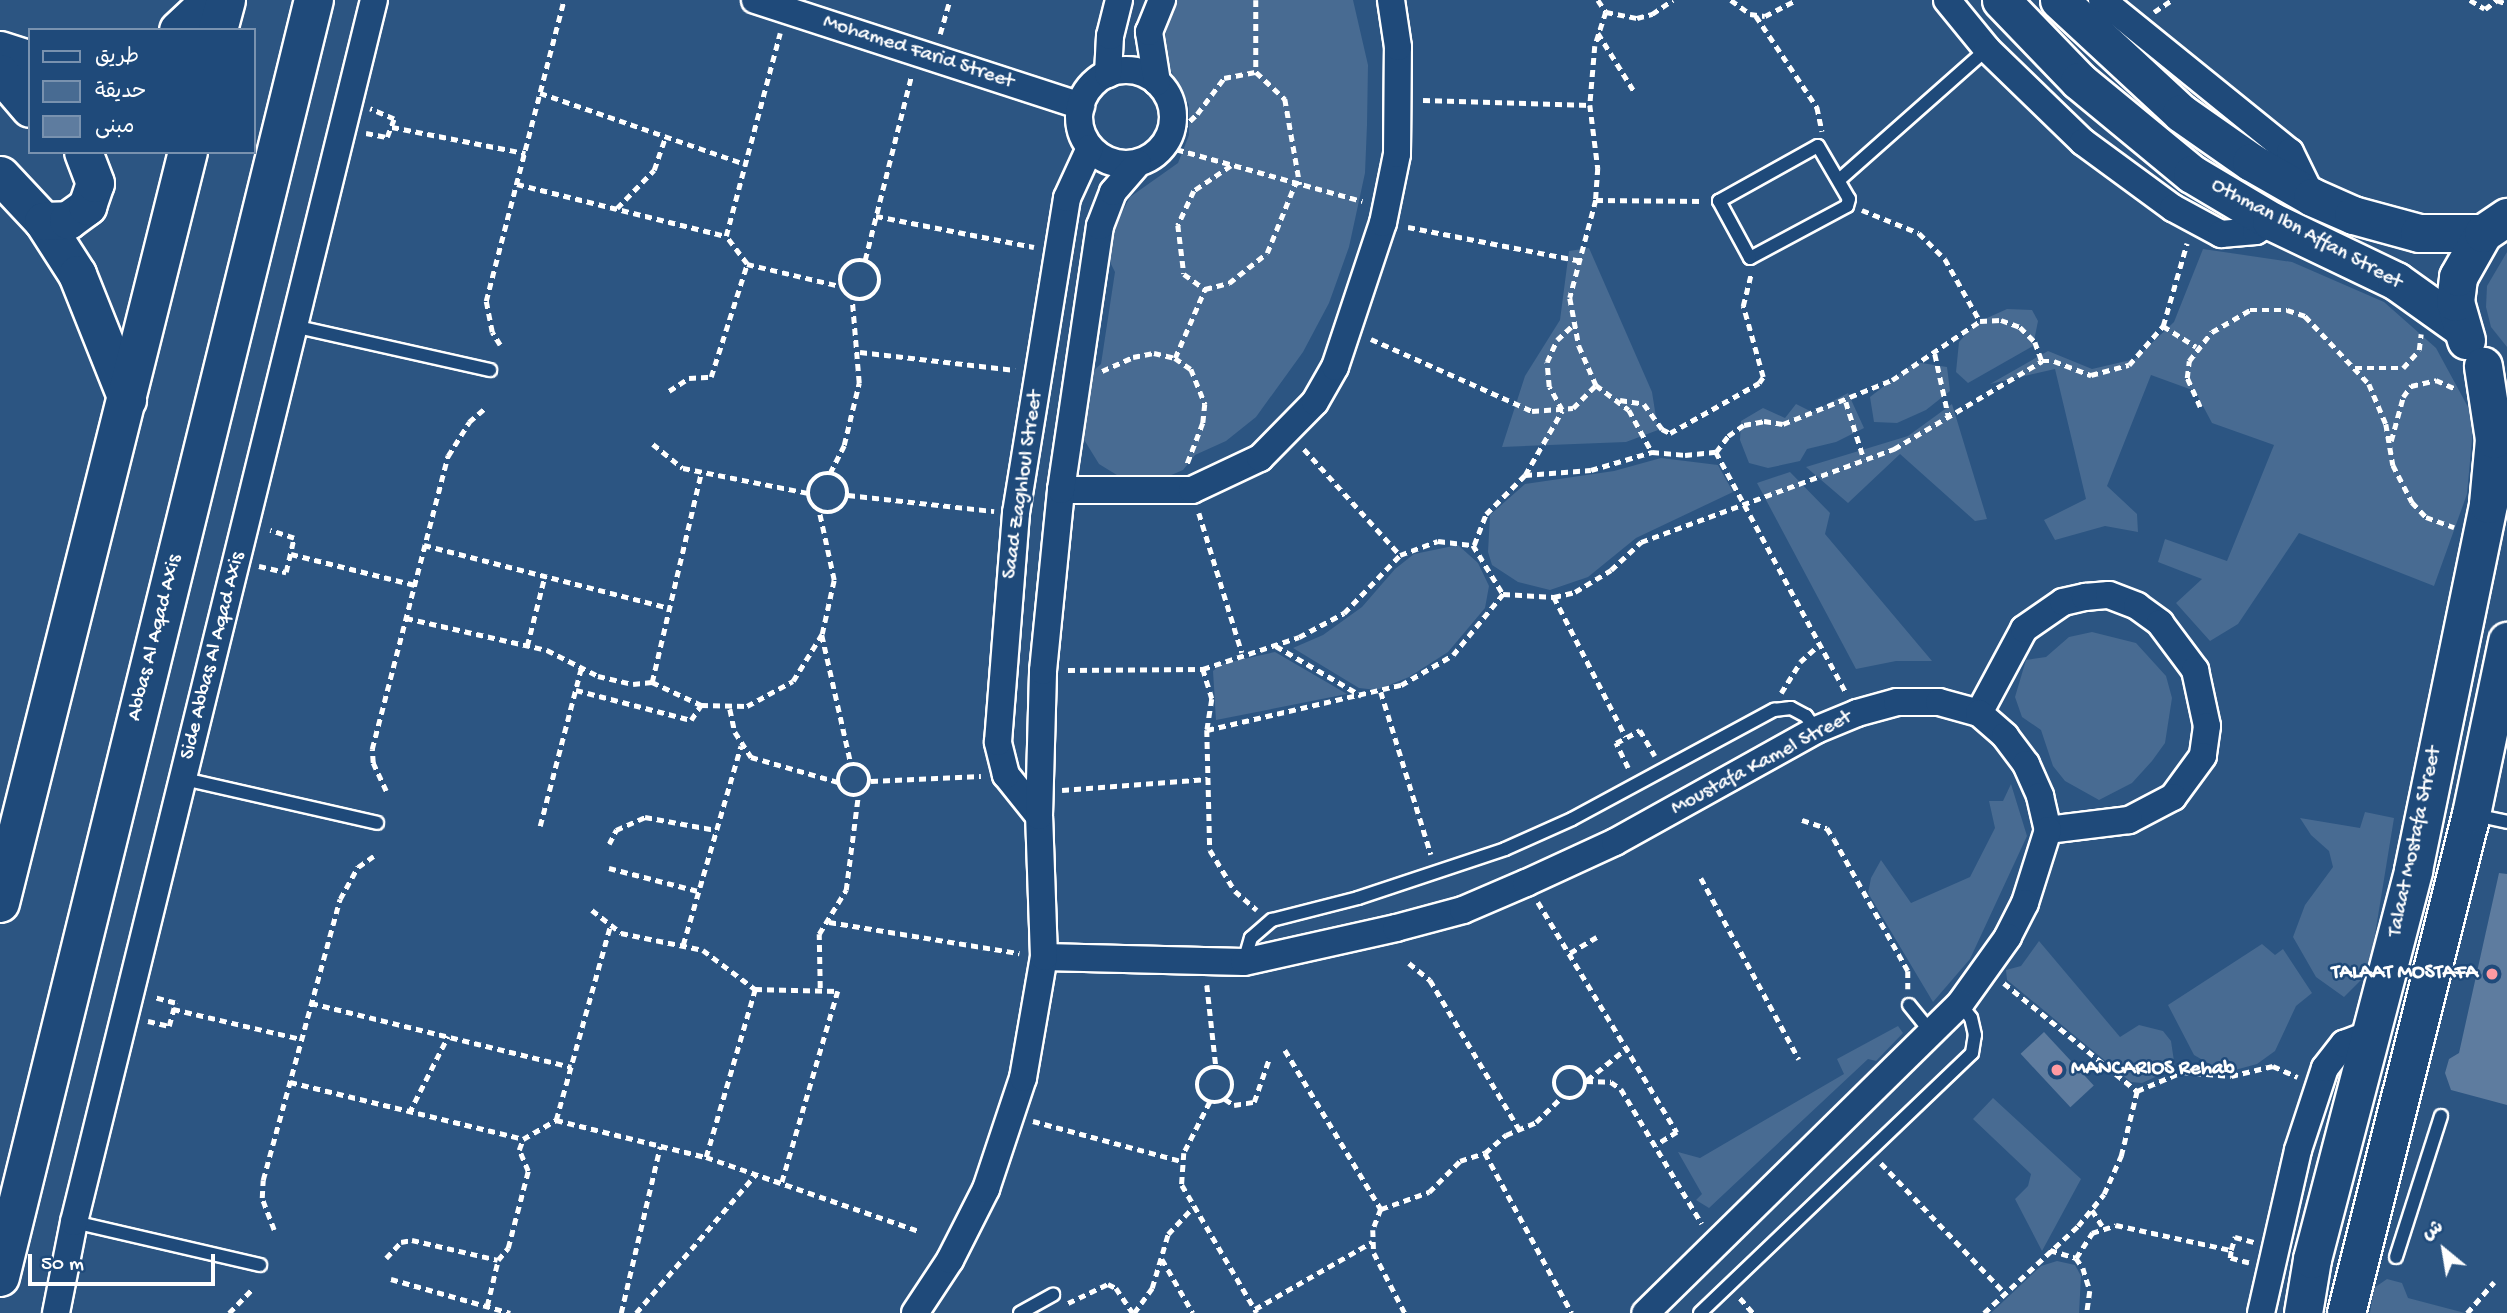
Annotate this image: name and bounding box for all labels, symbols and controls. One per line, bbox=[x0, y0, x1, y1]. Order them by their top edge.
street label: Mohamed Farid Street bbox=[819, 10, 1017, 96]
legend bbox=[28, 28, 256, 154]
text: طريق bbox=[95, 46, 139, 71]
text: حديقة bbox=[95, 81, 146, 106]
text: مبنى bbox=[95, 116, 134, 141]
street label: Othman Ibn Affan Street bbox=[2206, 174, 2406, 296]
street label: Saad Zaghloul Street bbox=[998, 389, 1050, 581]
street label: Side Abbas Al Aqad Axis bbox=[176, 550, 252, 762]
street label: Abbas Al Aqad Axis bbox=[123, 552, 189, 724]
street label: Moustafa Kamel Street bbox=[1667, 706, 1857, 822]
street label: Talaat Mostafa Street bbox=[2384, 745, 2448, 939]
place label: TALAAT MOSTAFA bbox=[2331, 961, 2478, 987]
marker: TALAAT MOSTAFA bbox=[2484, 966, 2500, 982]
place label: MANCARIOS Rehab bbox=[2071, 1057, 2235, 1083]
marker: MANCARIOS Rehab bbox=[2049, 1062, 2065, 1078]
north arrow bbox=[2409, 1215, 2479, 1285]
text: ش bbox=[2418, 1216, 2448, 1247]
scale bar bbox=[32, 1240, 219, 1284]
text: 50 m bbox=[41, 1253, 84, 1278]

